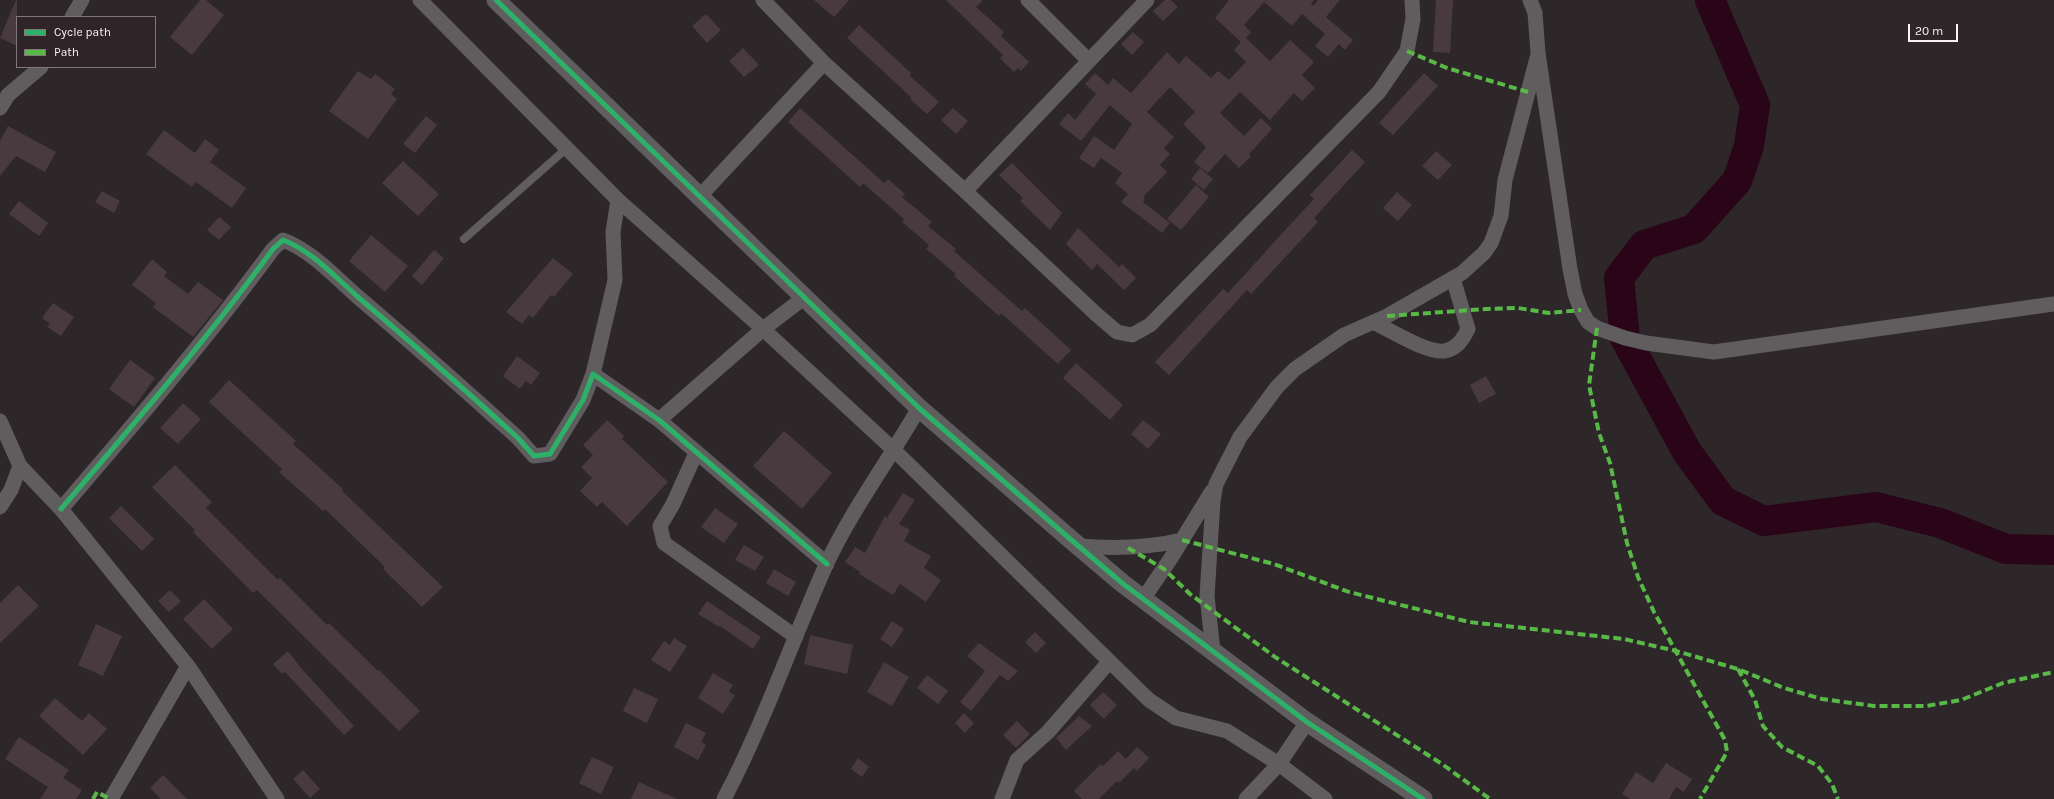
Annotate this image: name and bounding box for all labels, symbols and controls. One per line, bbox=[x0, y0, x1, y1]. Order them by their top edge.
legend bbox=[16, 16, 156, 68]
scale bar bbox=[1910, 16, 1960, 42]
text: 20 m bbox=[1915, 24, 1943, 38]
text: Cycle path bbox=[54, 25, 111, 39]
text: Path bbox=[54, 45, 79, 59]

